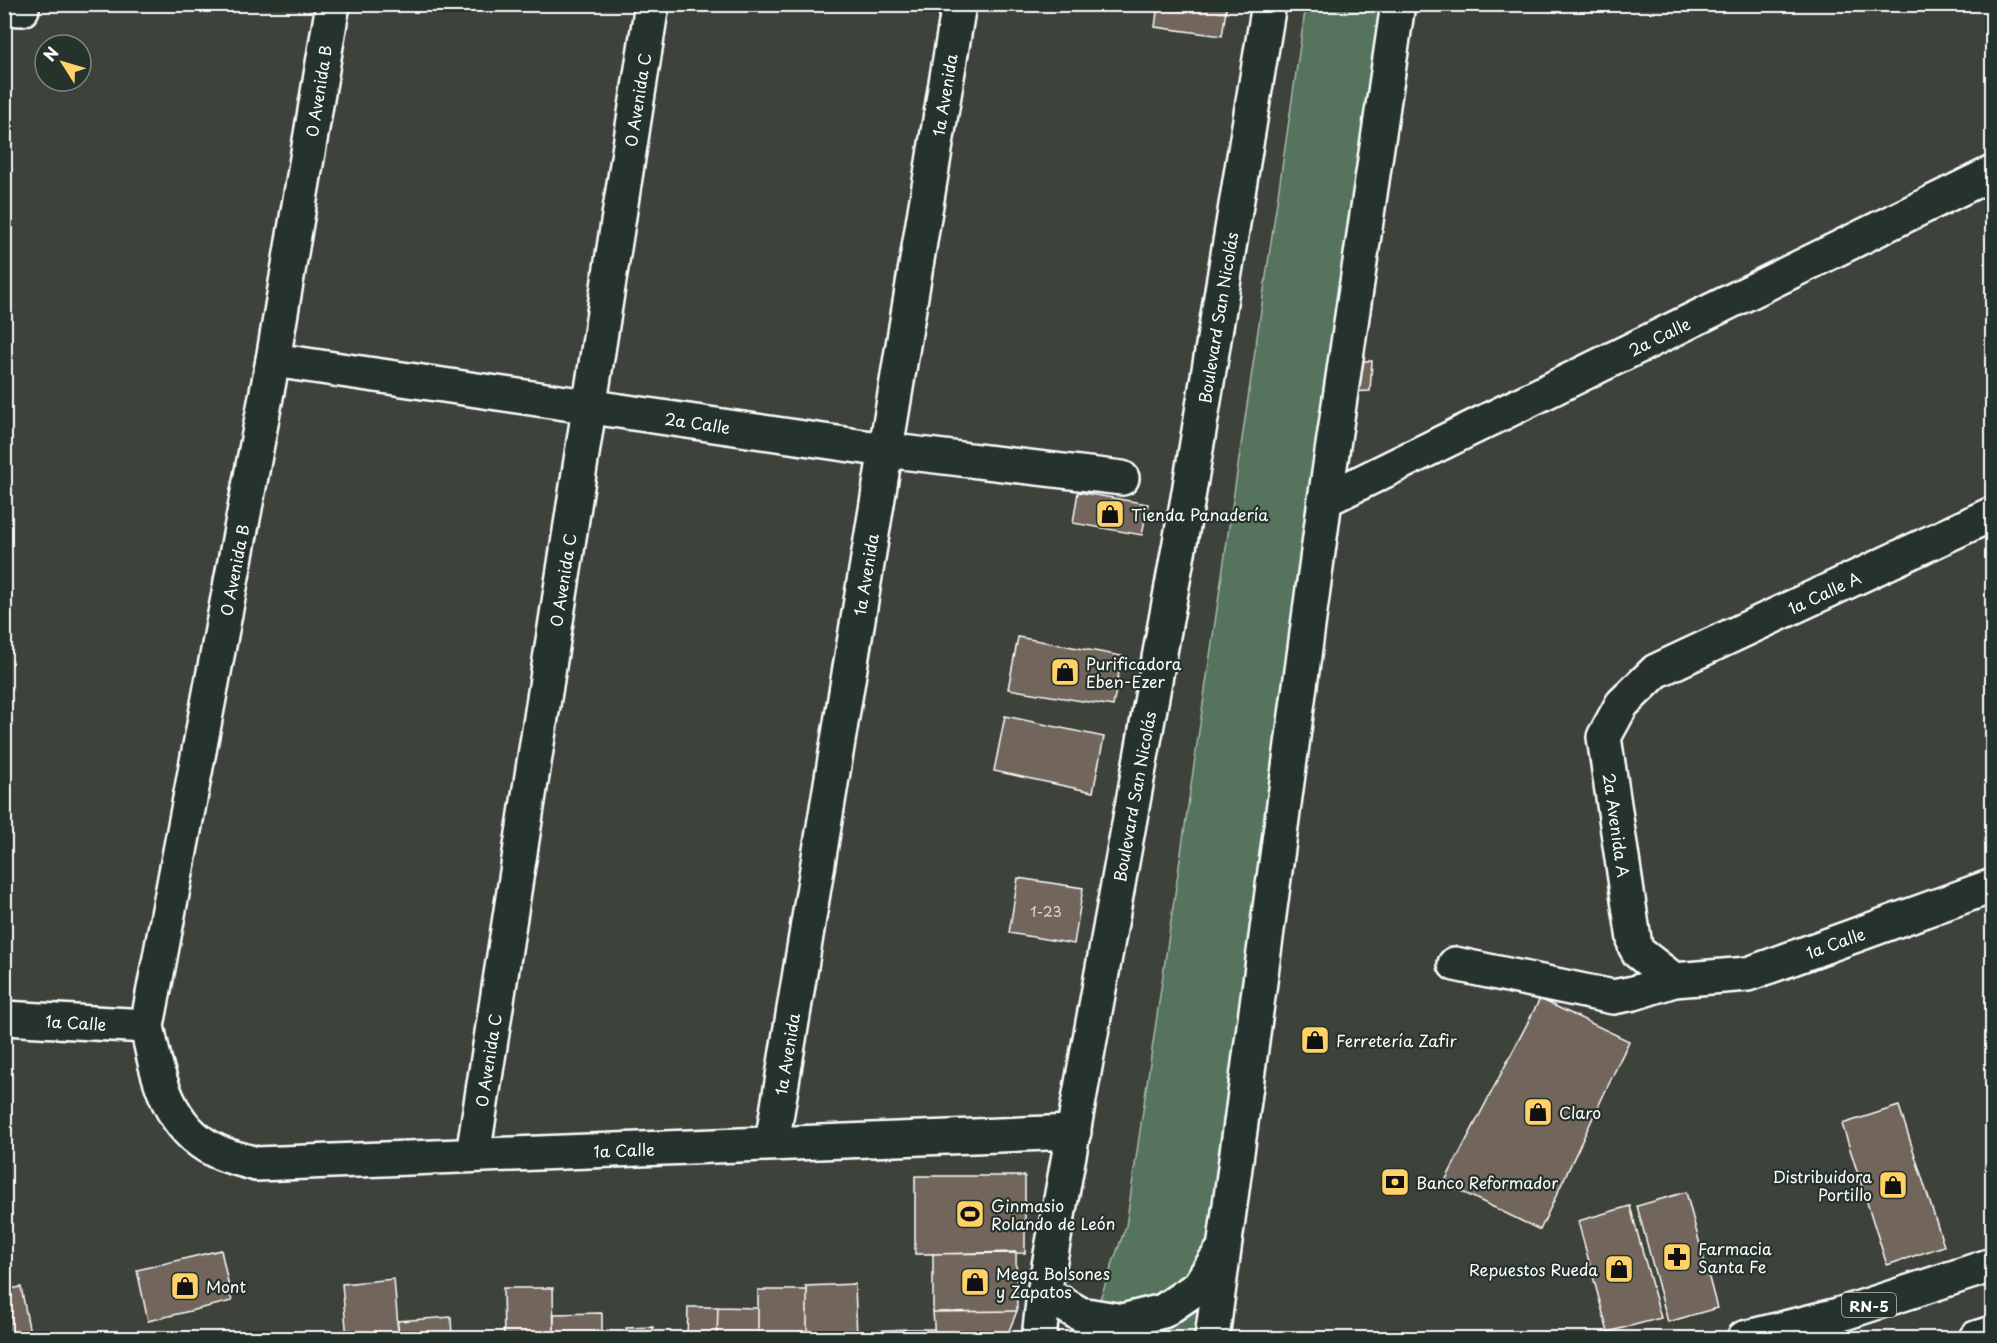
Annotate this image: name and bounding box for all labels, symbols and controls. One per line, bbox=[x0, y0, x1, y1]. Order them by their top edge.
north arrow bbox=[33, 33, 93, 93]
text: N bbox=[37, 41, 64, 66]
street label: 0 Avenida B bbox=[299, 43, 337, 139]
street label: 0 Avenida C bbox=[618, 51, 656, 148]
street label: 1a Avenida bbox=[925, 52, 963, 138]
street label: Boulevard San Nicolás bbox=[1192, 230, 1243, 405]
street label: 2a Calle bbox=[1624, 311, 1694, 362]
street label: 2a Calle bbox=[663, 406, 732, 439]
shop icon: Tienda Panadería bbox=[1094, 498, 1126, 530]
place label: Tienda Panadería bbox=[1131, 502, 1268, 526]
street label: 0 Avenida B bbox=[213, 522, 255, 618]
street label: 0 Avenida C bbox=[543, 531, 582, 628]
street label: 1a Avenida bbox=[847, 532, 884, 618]
street label: 1a Calle A bbox=[1784, 565, 1864, 620]
place label: Purificadora Eben-Ezer bbox=[1086, 651, 1182, 693]
shop icon: Purificadora Eben-Ezer bbox=[1049, 656, 1081, 688]
street label: Boulevard San Nicolás bbox=[1107, 709, 1161, 884]
street label: 2a Avenida A bbox=[1598, 771, 1636, 879]
house number: 1-23 bbox=[1030, 901, 1062, 922]
street label: 1a Calle bbox=[1803, 921, 1869, 964]
street label: 1a Calle bbox=[45, 1008, 107, 1036]
street label: 1a Avenida bbox=[768, 1011, 805, 1097]
street label: 0 Avenida C bbox=[469, 1012, 507, 1109]
shop icon: Ferretería Zafir bbox=[1299, 1024, 1331, 1056]
place label: Ferretería Zafir bbox=[1336, 1028, 1458, 1052]
shop icon: Claro bbox=[1522, 1096, 1554, 1128]
place label: Claro bbox=[1559, 1100, 1601, 1124]
street label: 1a Calle bbox=[593, 1136, 655, 1163]
place label: Distribuidora Portillo bbox=[1772, 1164, 1872, 1206]
bank icon: Banco Reformador bbox=[1379, 1166, 1411, 1198]
shop icon: Distribuidora Portillo bbox=[1877, 1169, 1909, 1201]
place label: Banco Reformador bbox=[1416, 1170, 1558, 1194]
place label: Ginmasio Rolando de León bbox=[991, 1193, 1115, 1235]
sports icon: Ginmasio Rolando de León bbox=[954, 1198, 986, 1230]
place label: Farmacia Santa Fe bbox=[1698, 1236, 1772, 1278]
pharmacy icon: Farmacia Santa Fe bbox=[1661, 1241, 1693, 1273]
shop icon: Repuestos Rueda bbox=[1603, 1253, 1635, 1285]
place label: Repuestos Rueda bbox=[1469, 1257, 1598, 1281]
place label: Mega Bolsones y Zapatos bbox=[996, 1261, 1110, 1303]
shop icon: Mega Bolsones y Zapatos bbox=[959, 1266, 991, 1298]
shop icon: Mont bbox=[169, 1270, 201, 1302]
place label: Mont bbox=[206, 1274, 246, 1298]
road number: RN-5 bbox=[1842, 1293, 1896, 1317]

